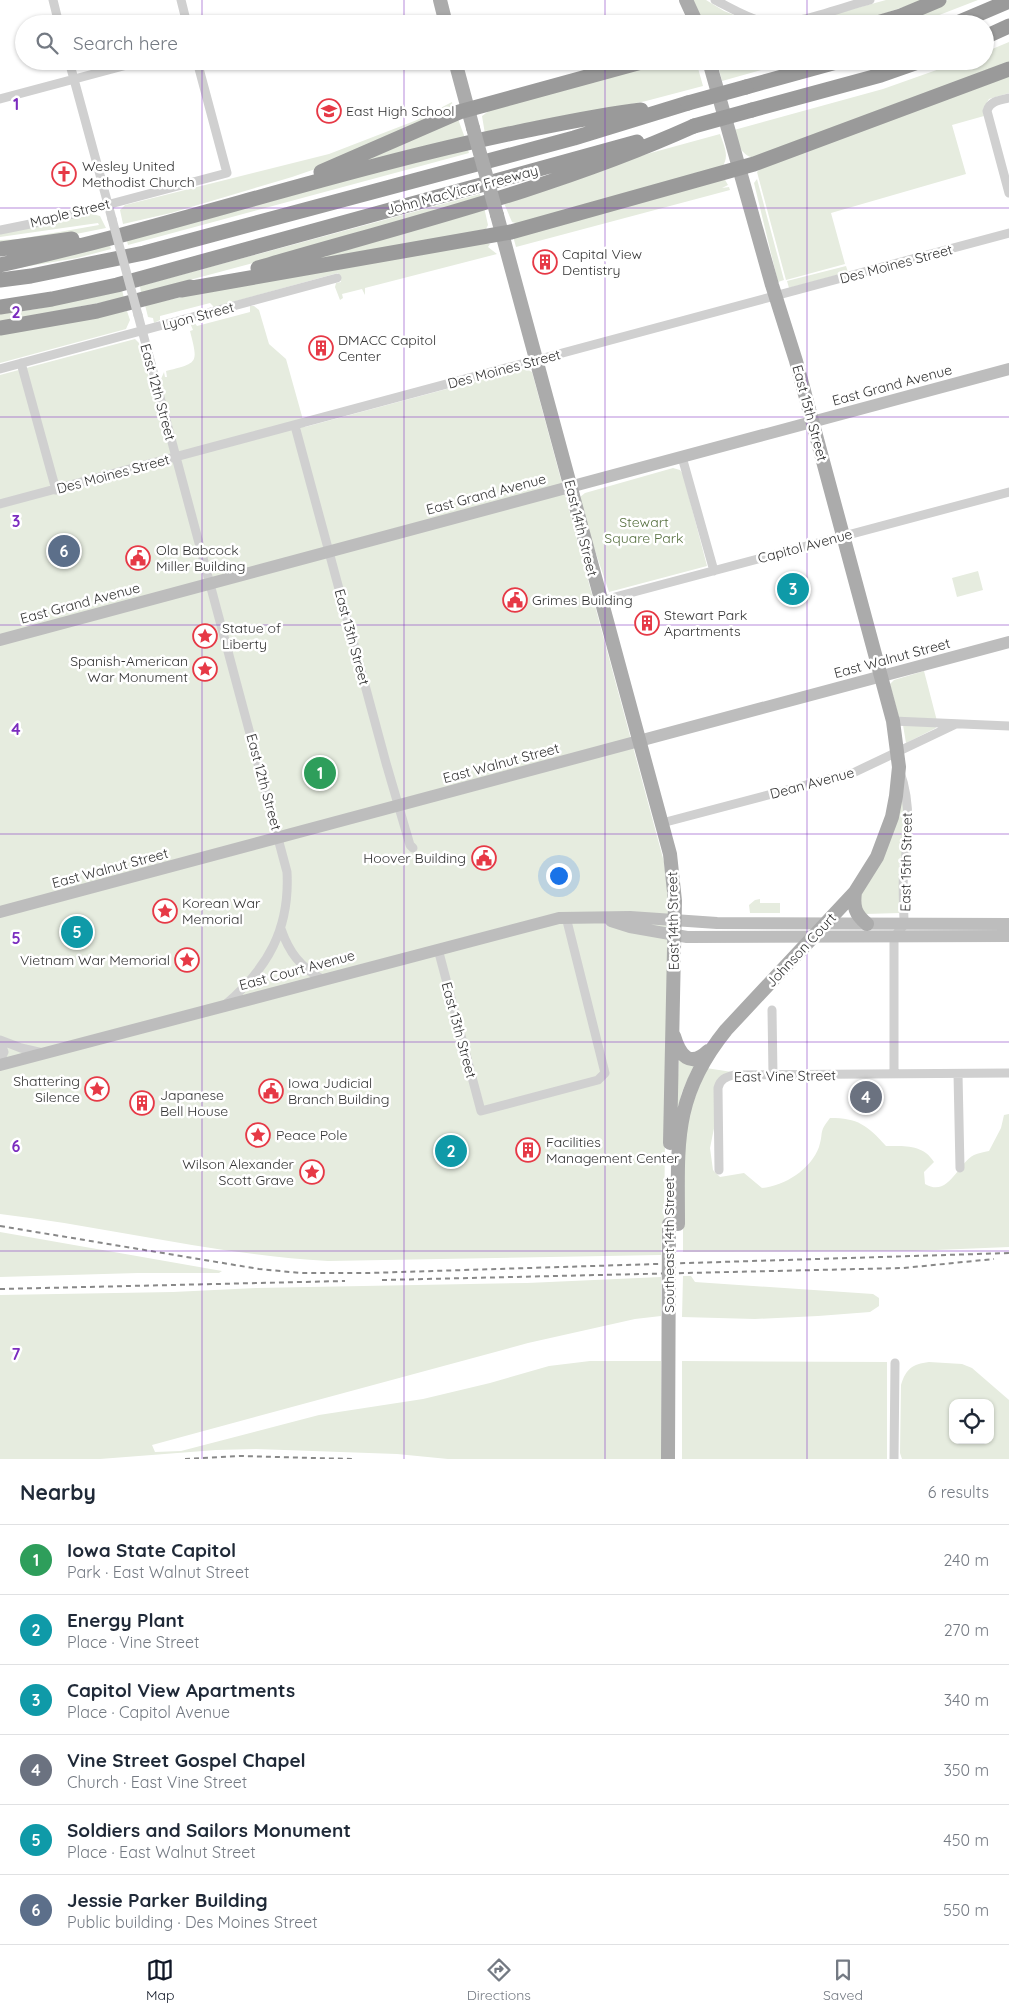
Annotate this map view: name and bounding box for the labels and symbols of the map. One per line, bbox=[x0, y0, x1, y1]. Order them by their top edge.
text: 1 bbox=[13, 94, 19, 114]
school or university icon: East High School bbox=[316, 98, 342, 124]
place label: East High School bbox=[346, 102, 454, 120]
place label: Wesley United Methodist Church bbox=[82, 157, 195, 191]
church icon: Wesley United Methodist Church bbox=[51, 161, 77, 187]
street label: John MacVicar Freeway bbox=[384, 161, 540, 219]
street label: Maple Street bbox=[28, 194, 112, 232]
street label: Des Moines Street bbox=[838, 240, 955, 288]
place label: Capital View Dentistry bbox=[562, 245, 643, 279]
building icon: Capital View Dentistry bbox=[532, 249, 558, 275]
street label: Lyon Street bbox=[160, 298, 236, 334]
text: 2 bbox=[11, 302, 21, 322]
place label: DMACC Capitol Center bbox=[338, 331, 436, 365]
building icon: DMACC Capitol Center bbox=[308, 335, 334, 361]
street label: East 12th Street bbox=[136, 342, 180, 443]
street label: Des Moines Street bbox=[446, 345, 563, 393]
street label: East Grand Avenue bbox=[830, 360, 954, 410]
street label: East 15th Street bbox=[788, 363, 832, 463]
street label: Des Moines Street bbox=[55, 450, 172, 498]
street label: East Grand Avenue bbox=[424, 469, 548, 519]
street label: East 14th Street bbox=[560, 478, 602, 578]
text: 3 bbox=[12, 511, 20, 531]
park label: Stewart Square Park bbox=[604, 513, 684, 547]
street label: Capitol Avenue bbox=[756, 525, 854, 567]
pin: 6 bbox=[48, 532, 80, 570]
place label: Ola Babcock Miller Building bbox=[156, 541, 245, 575]
public building icon: Ola Babcock Miller Building bbox=[125, 545, 151, 571]
pin: 3 bbox=[777, 570, 809, 608]
street label: East Grand Avenue bbox=[18, 578, 142, 628]
street label: East 13th Street bbox=[331, 587, 374, 687]
public building icon: Grimes Building bbox=[502, 587, 528, 613]
place label: Grimes Building bbox=[532, 591, 633, 609]
place label: Stewart Park Apartments bbox=[664, 606, 747, 640]
building icon: Stewart Park Apartments bbox=[634, 610, 660, 636]
place label: Statue of Liberty bbox=[222, 619, 281, 653]
place icon: Statue of Liberty bbox=[192, 623, 218, 649]
street label: East Walnut Street bbox=[832, 634, 952, 682]
place label: Spanish-American War Monument bbox=[70, 652, 188, 686]
place icon: Spanish-American War Monument bbox=[192, 656, 218, 682]
text: 4 bbox=[11, 719, 21, 739]
street label: East 12th Street bbox=[242, 732, 286, 833]
street label: East Walnut Street bbox=[441, 739, 561, 787]
pin: 1 bbox=[304, 754, 336, 792]
street label: Dean Avenue bbox=[768, 763, 856, 803]
street label: East 15th Street bbox=[896, 812, 916, 912]
street label: East Walnut Street bbox=[50, 844, 170, 892]
public building icon: Hoover Building bbox=[471, 845, 497, 871]
place label: Hoover Building bbox=[363, 849, 466, 867]
your location bbox=[546, 863, 572, 889]
street label: East 14th Street bbox=[663, 871, 683, 971]
place label: Korean War Memorial bbox=[182, 894, 261, 928]
place icon: Korean War Memorial bbox=[152, 898, 178, 924]
street label: Johnson Court bbox=[762, 909, 840, 991]
pin: 5 bbox=[61, 913, 93, 951]
text: 5 bbox=[11, 928, 21, 948]
street label: East Court Avenue bbox=[237, 946, 357, 994]
place icon: Vietnam War Memorial bbox=[174, 947, 200, 973]
place label: Vietnam War Memorial bbox=[20, 951, 170, 969]
street label: East 13th Street bbox=[438, 980, 481, 1080]
street label: East Vine Street bbox=[734, 1066, 836, 1086]
place label: Shattering Silence bbox=[13, 1072, 80, 1106]
place label: Iowa Judicial Branch Building bbox=[288, 1074, 389, 1108]
place icon: Shattering Silence bbox=[84, 1076, 110, 1102]
public building icon: Iowa Judicial Branch Building bbox=[258, 1078, 284, 1104]
pin: 4 bbox=[850, 1078, 882, 1116]
place label: Japanese Bell House bbox=[160, 1086, 228, 1120]
building icon: Japanese Bell House bbox=[129, 1090, 155, 1116]
place icon: Peace Pole bbox=[245, 1122, 271, 1148]
place label: Peace Pole bbox=[276, 1126, 347, 1144]
pin: 2 bbox=[435, 1132, 467, 1170]
place label: Facilities Management Center bbox=[546, 1133, 680, 1167]
text: 6 bbox=[12, 1136, 21, 1156]
building icon: Facilities Management Center bbox=[515, 1137, 541, 1163]
place label: Wilson Alexander Scott Grave bbox=[182, 1155, 295, 1189]
place icon: Wilson Alexander Scott Grave bbox=[299, 1159, 325, 1185]
street label: Southeast 14th Street bbox=[660, 1177, 678, 1313]
text: 7 bbox=[12, 1344, 21, 1364]

